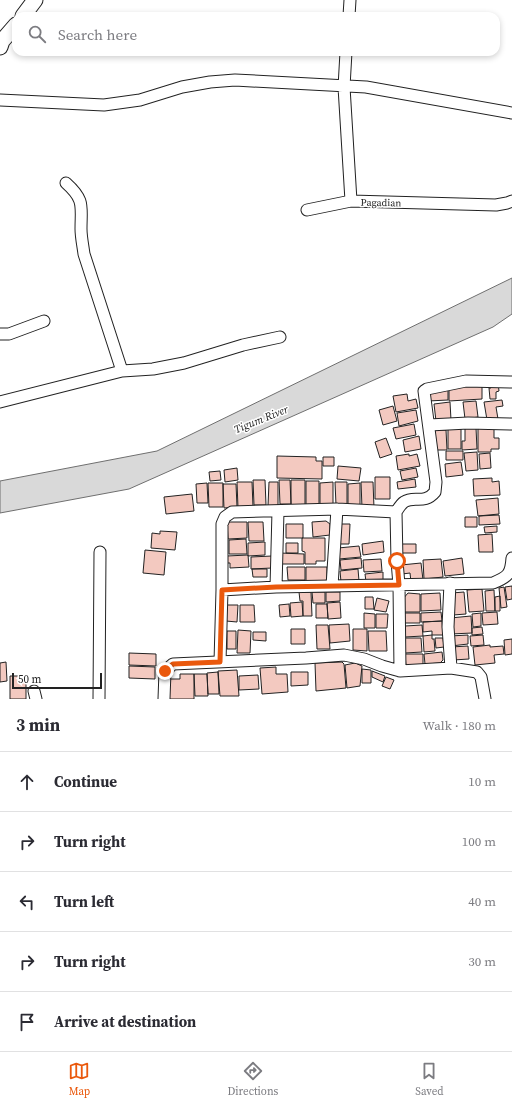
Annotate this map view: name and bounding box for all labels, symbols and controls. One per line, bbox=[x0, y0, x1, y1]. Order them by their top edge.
search box bbox=[12, 12, 500, 56]
icon: search bbox=[26, 23, 48, 45]
text: Search here bbox=[58, 24, 137, 45]
street label: Pagadian bbox=[361, 196, 401, 209]
water label: Tigum River bbox=[232, 402, 291, 437]
route start bbox=[388, 552, 406, 570]
route end bbox=[156, 662, 174, 680]
scale bar bbox=[12, 671, 102, 690]
text: 50 m bbox=[18, 672, 41, 687]
text: 3 min bbox=[16, 713, 60, 737]
text: Walk · 180 m bbox=[423, 717, 496, 734]
icon: ahead bbox=[16, 771, 38, 793]
text: Continue bbox=[54, 771, 117, 792]
text: 10 m bbox=[468, 773, 496, 790]
icon: right bbox=[16, 831, 38, 853]
text: Turn right bbox=[54, 831, 126, 852]
text: 100 m bbox=[462, 833, 496, 850]
icon: left bbox=[16, 891, 38, 913]
text: Turn left bbox=[54, 891, 114, 912]
text: 40 m bbox=[468, 893, 496, 910]
icon: right bbox=[16, 951, 38, 973]
text: Turn right bbox=[54, 951, 126, 972]
text: 30 m bbox=[468, 953, 496, 970]
icon: arrive bbox=[16, 1011, 38, 1033]
text: Arrive at destination bbox=[54, 1011, 196, 1032]
tab: Map bbox=[68, 1060, 90, 1099]
tab: Directions bbox=[227, 1060, 278, 1099]
tab: Saved bbox=[415, 1060, 444, 1099]

